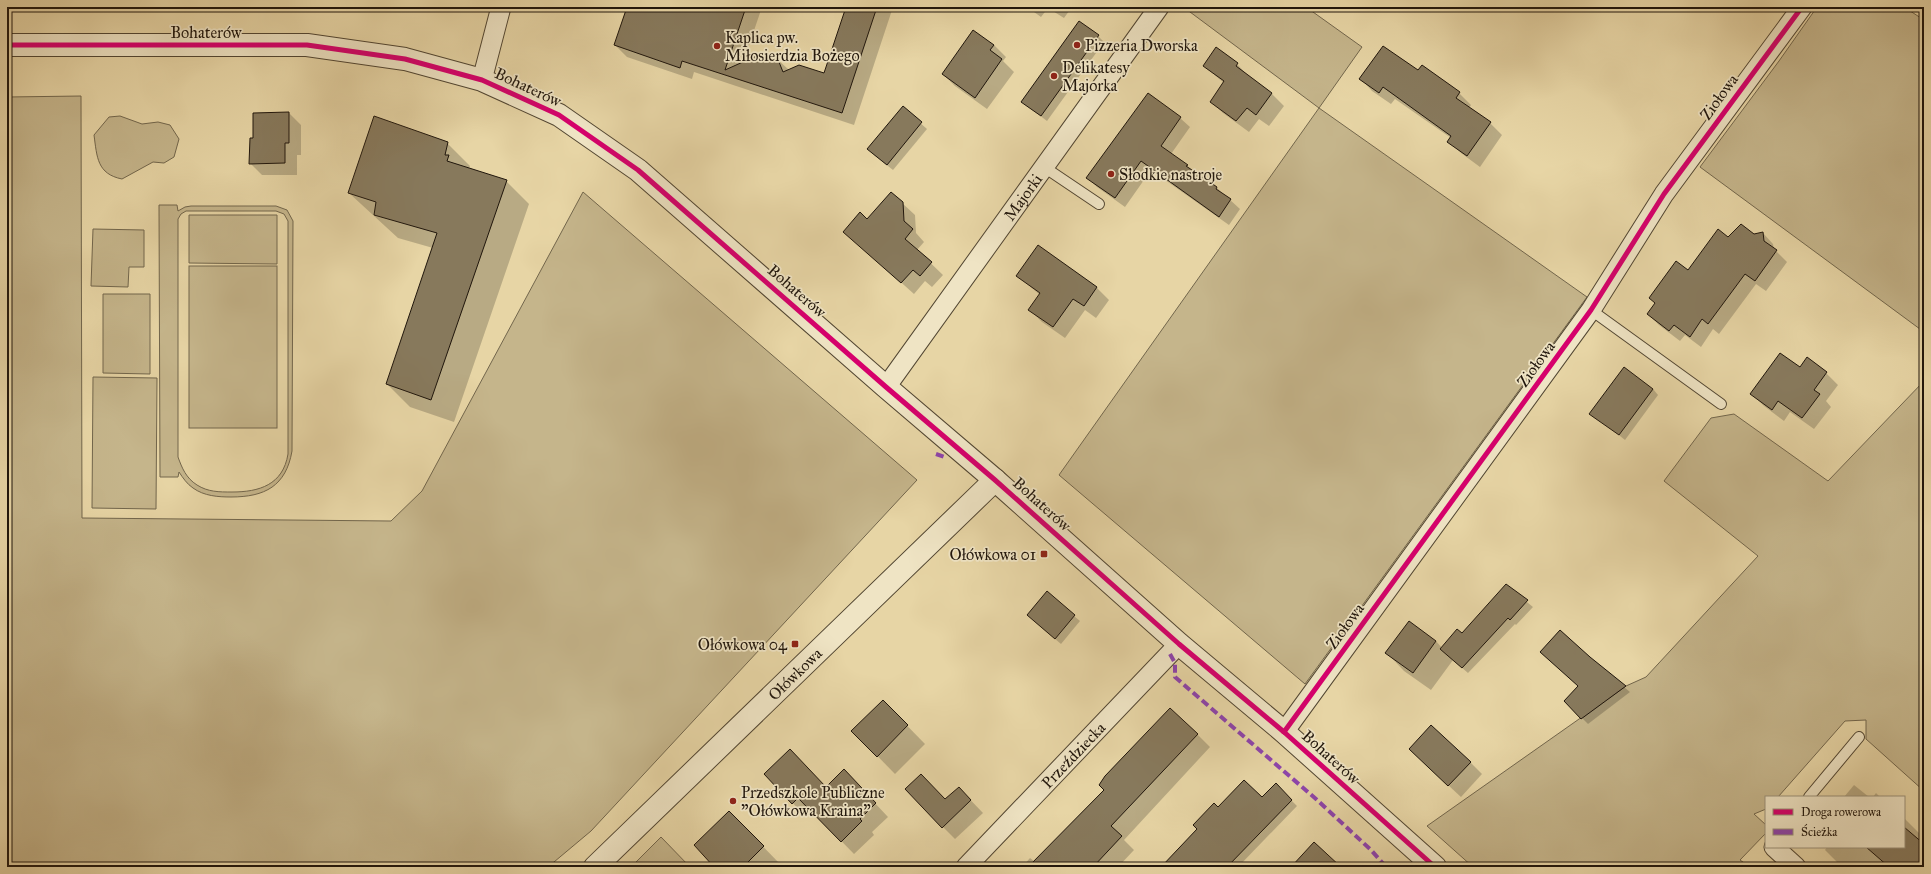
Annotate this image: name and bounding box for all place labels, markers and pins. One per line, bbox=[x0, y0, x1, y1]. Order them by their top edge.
place label: Kaplica pw. Miłosierdzia Bożego bbox=[725, 28, 860, 66]
place label: Pizzeria Dworska bbox=[1085, 36, 1198, 55]
marker: Pizzeria Dworska bbox=[1072, 40, 1082, 50]
marker: Kaplica pw. Miłosierdzia Bożego bbox=[712, 41, 722, 51]
place label: Delikatesy Majorka bbox=[1062, 58, 1130, 95]
marker: Delikatesy Majorka bbox=[1049, 71, 1059, 81]
place label: Słodkie nastroje bbox=[1119, 165, 1222, 184]
marker: Słodkie nastroje bbox=[1106, 169, 1116, 179]
place label: Ołówkowa 01 bbox=[950, 545, 1036, 564]
marker: Ołówkowa 01 bbox=[1039, 549, 1049, 559]
place label: Ołówkowa 04 bbox=[698, 635, 788, 654]
marker: Ołówkowa 04 bbox=[790, 639, 800, 649]
place label: Przedszkole Publiczne "Ołówkowa Kraina" bbox=[741, 783, 885, 820]
marker: Przedszkole Publiczne "Ołówkowa Kraina" bbox=[728, 796, 738, 806]

